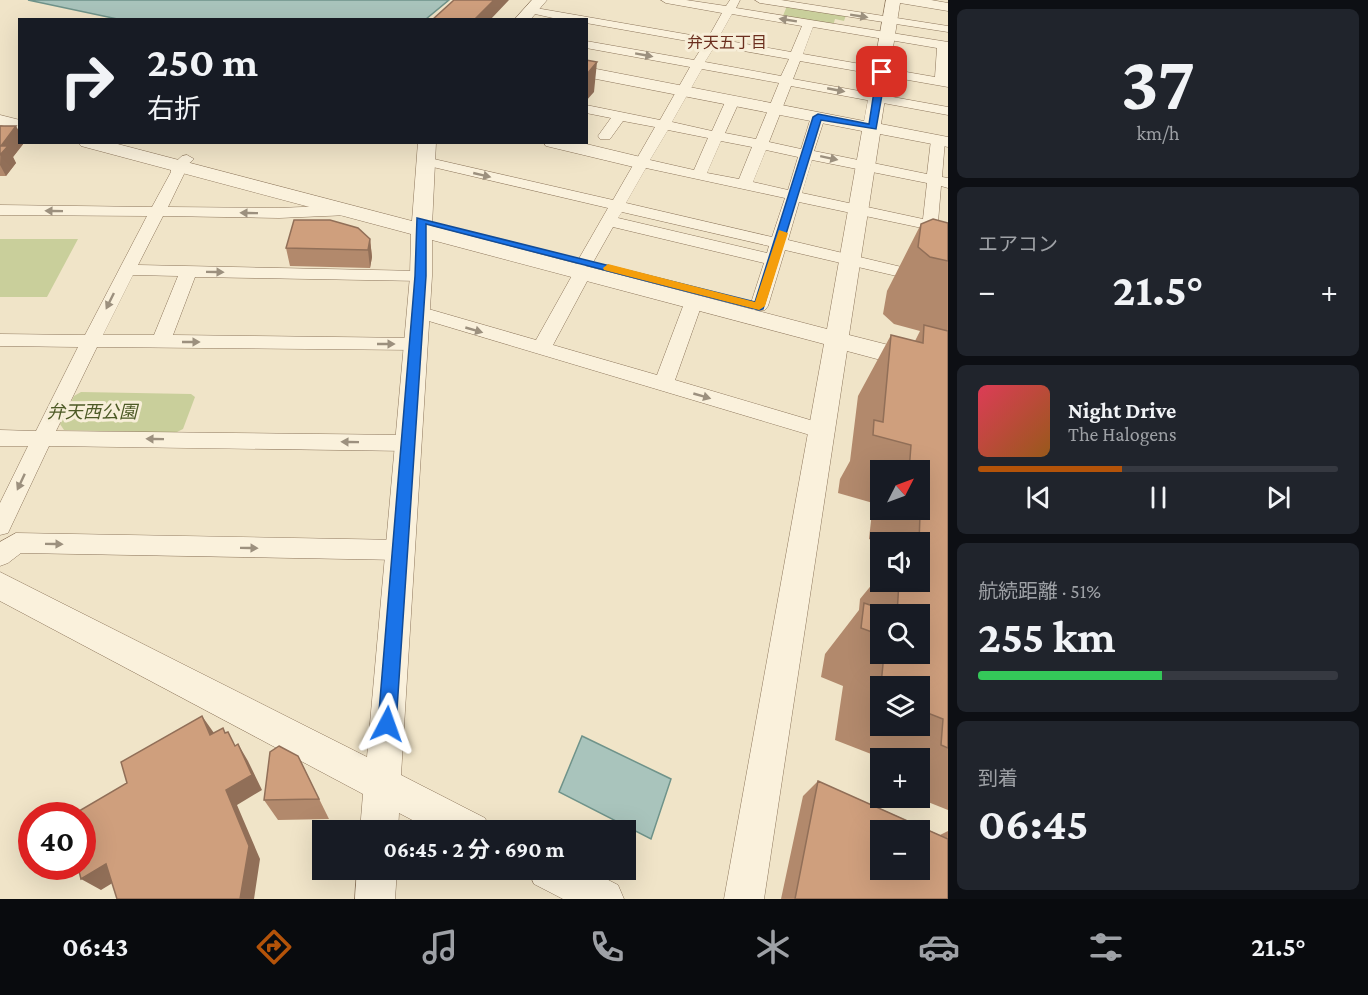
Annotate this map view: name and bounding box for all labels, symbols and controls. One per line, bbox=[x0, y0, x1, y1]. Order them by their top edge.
one-way arrow bbox=[850, 11, 869, 20]
one-way arrow bbox=[778, 15, 797, 24]
district label: 弁天五丁目 bbox=[687, 34, 767, 51]
text: 250 m bbox=[147, 38, 258, 85]
text: 37 bbox=[1121, 39, 1195, 126]
icon: right bbox=[48, 42, 126, 120]
pin bbox=[856, 46, 907, 97]
one-way arrow bbox=[635, 50, 654, 59]
icon: arrive bbox=[865, 55, 898, 88]
one-way arrow bbox=[826, 86, 845, 95]
text: 右折 bbox=[147, 94, 201, 124]
text: km/h bbox=[1136, 122, 1180, 144]
one-way arrow bbox=[820, 154, 839, 163]
one-way arrow bbox=[473, 170, 492, 180]
one-way arrow bbox=[44, 206, 63, 215]
one-way arrow bbox=[239, 208, 258, 218]
text: エアコン bbox=[978, 233, 1058, 255]
text: 21.5° bbox=[1113, 265, 1203, 315]
one-way arrow bbox=[205, 267, 224, 277]
text: − bbox=[978, 272, 995, 309]
text: + bbox=[1321, 272, 1338, 309]
one-way arrow bbox=[106, 293, 115, 310]
one-way arrow bbox=[465, 326, 483, 335]
one-way arrow bbox=[182, 338, 201, 347]
one-way arrow bbox=[377, 339, 396, 349]
one-way arrow bbox=[693, 391, 711, 401]
text: Night Drive bbox=[1068, 398, 1176, 423]
park label: 弁天西公園 bbox=[47, 402, 140, 422]
text: The Halogens bbox=[1068, 423, 1177, 445]
one-way arrow bbox=[145, 435, 164, 444]
one-way arrow bbox=[340, 437, 359, 447]
north arrow bbox=[870, 460, 930, 520]
map controls bbox=[870, 460, 930, 880]
one-way arrow bbox=[16, 473, 25, 490]
icon: previous bbox=[1022, 481, 1055, 514]
icon: pause bbox=[1142, 481, 1175, 514]
icon: next bbox=[1262, 481, 1295, 514]
button: sound bbox=[870, 532, 930, 592]
one-way arrow bbox=[45, 539, 64, 549]
one-way arrow bbox=[240, 543, 259, 552]
text: 航続距離 · 51% bbox=[978, 580, 1101, 602]
button: search bbox=[870, 604, 930, 664]
text: 255 km bbox=[978, 612, 1116, 662]
button: layers bbox=[870, 676, 930, 736]
position arrow bbox=[355, 692, 419, 756]
button: + bbox=[870, 748, 930, 808]
text: 到着 bbox=[978, 767, 1018, 789]
text: 06:45 bbox=[978, 799, 1089, 849]
speed limit sign: 40 bbox=[18, 802, 96, 880]
button: − bbox=[870, 820, 930, 880]
text: 06:45 · 2 分 · 690 m bbox=[384, 837, 564, 862]
icon: directions bbox=[253, 926, 295, 968]
icon: music bbox=[419, 926, 461, 968]
icon: phone bbox=[586, 926, 628, 968]
icon: climate bbox=[752, 926, 794, 968]
icon: car bbox=[918, 926, 960, 968]
icon: filters bbox=[1085, 926, 1127, 968]
text: 06:43 bbox=[62, 932, 128, 962]
text: 21.5° bbox=[1251, 932, 1306, 962]

